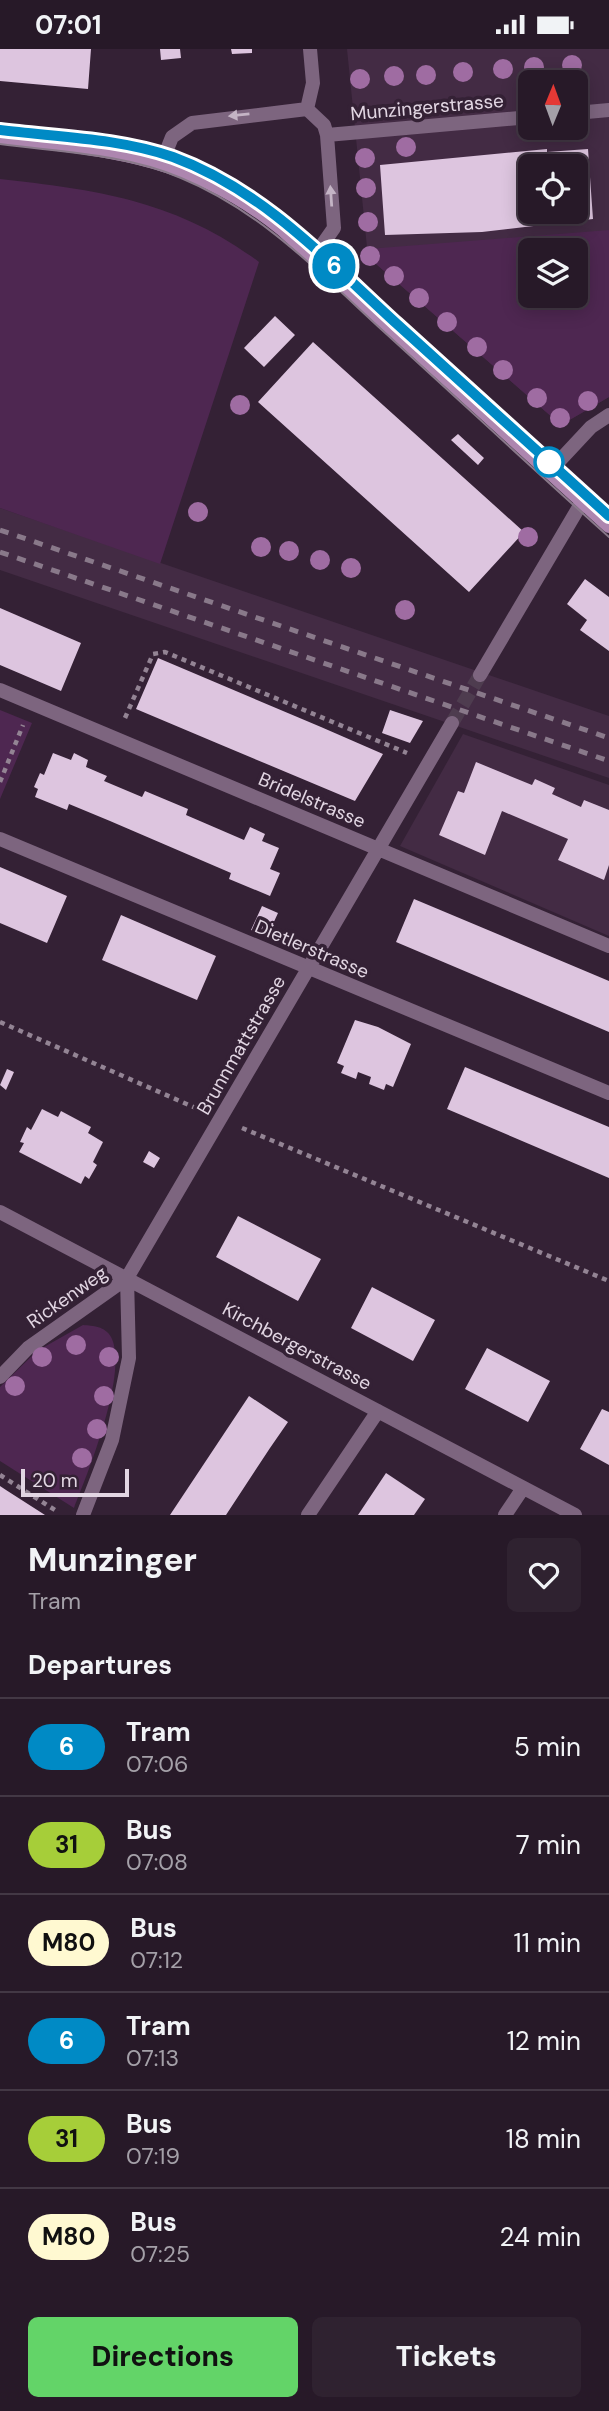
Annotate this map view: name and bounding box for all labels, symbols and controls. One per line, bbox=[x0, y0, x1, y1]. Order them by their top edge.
text: 07:01 bbox=[35, 8, 102, 42]
north arrow bbox=[518, 70, 588, 140]
map controls bbox=[518, 70, 588, 308]
street label: Munzingerstrasse bbox=[349, 88, 505, 126]
one-way arrow bbox=[228, 110, 250, 121]
button: locate bbox=[518, 154, 588, 224]
one-way arrow bbox=[325, 184, 336, 206]
button: layers bbox=[518, 238, 588, 308]
line badge: 6 bbox=[311, 243, 357, 289]
text: 6 bbox=[326, 250, 342, 281]
unlabelled marker bbox=[534, 447, 564, 477]
street label: Bridelstrasse bbox=[255, 766, 369, 834]
street label: Dietlerstrasse bbox=[251, 914, 373, 984]
street label: Brunnmattstrasse bbox=[191, 971, 291, 1119]
street label: Rickenweg bbox=[22, 1260, 112, 1334]
street label: Kirchbergerstrasse bbox=[218, 1296, 376, 1396]
scale bar bbox=[21, 1466, 130, 1498]
text: 20 m bbox=[32, 1468, 78, 1493]
text: Munzinger bbox=[28, 1538, 197, 1581]
button: heart bbox=[507, 1538, 581, 1612]
text: Tram bbox=[28, 1586, 81, 1616]
text: Departures bbox=[28, 1648, 172, 1682]
text: Tram bbox=[126, 1715, 191, 1749]
text: 5 min bbox=[514, 1730, 581, 1764]
text: 6 bbox=[59, 1731, 74, 1762]
text: 07:06 bbox=[126, 1749, 189, 1779]
text: Bus bbox=[126, 1813, 172, 1847]
text: 7 min bbox=[516, 1828, 581, 1862]
text: 31 bbox=[55, 1829, 78, 1860]
text: 07:08 bbox=[126, 1847, 188, 1877]
text: Bus bbox=[130, 1911, 177, 1945]
text: 11 min bbox=[514, 1926, 581, 1960]
text: M80 bbox=[42, 1927, 95, 1958]
text: 07:12 bbox=[130, 1945, 183, 1975]
text: Tram bbox=[126, 2009, 191, 2043]
text: 12 min bbox=[507, 2024, 581, 2058]
text: 6 bbox=[59, 2025, 74, 2056]
text: 07:13 bbox=[126, 2043, 179, 2073]
text: Bus bbox=[126, 2107, 172, 2141]
text: 18 min bbox=[506, 2122, 581, 2156]
text: 31 bbox=[55, 2123, 78, 2154]
text: 07:19 bbox=[126, 2141, 180, 2171]
text: Bus bbox=[130, 2205, 177, 2239]
text: 24 min bbox=[499, 2220, 581, 2254]
text: M80 bbox=[42, 2221, 95, 2252]
text: 07:25 bbox=[130, 2239, 190, 2269]
button: Directions bbox=[28, 2317, 298, 2397]
button: Tickets bbox=[312, 2317, 581, 2397]

